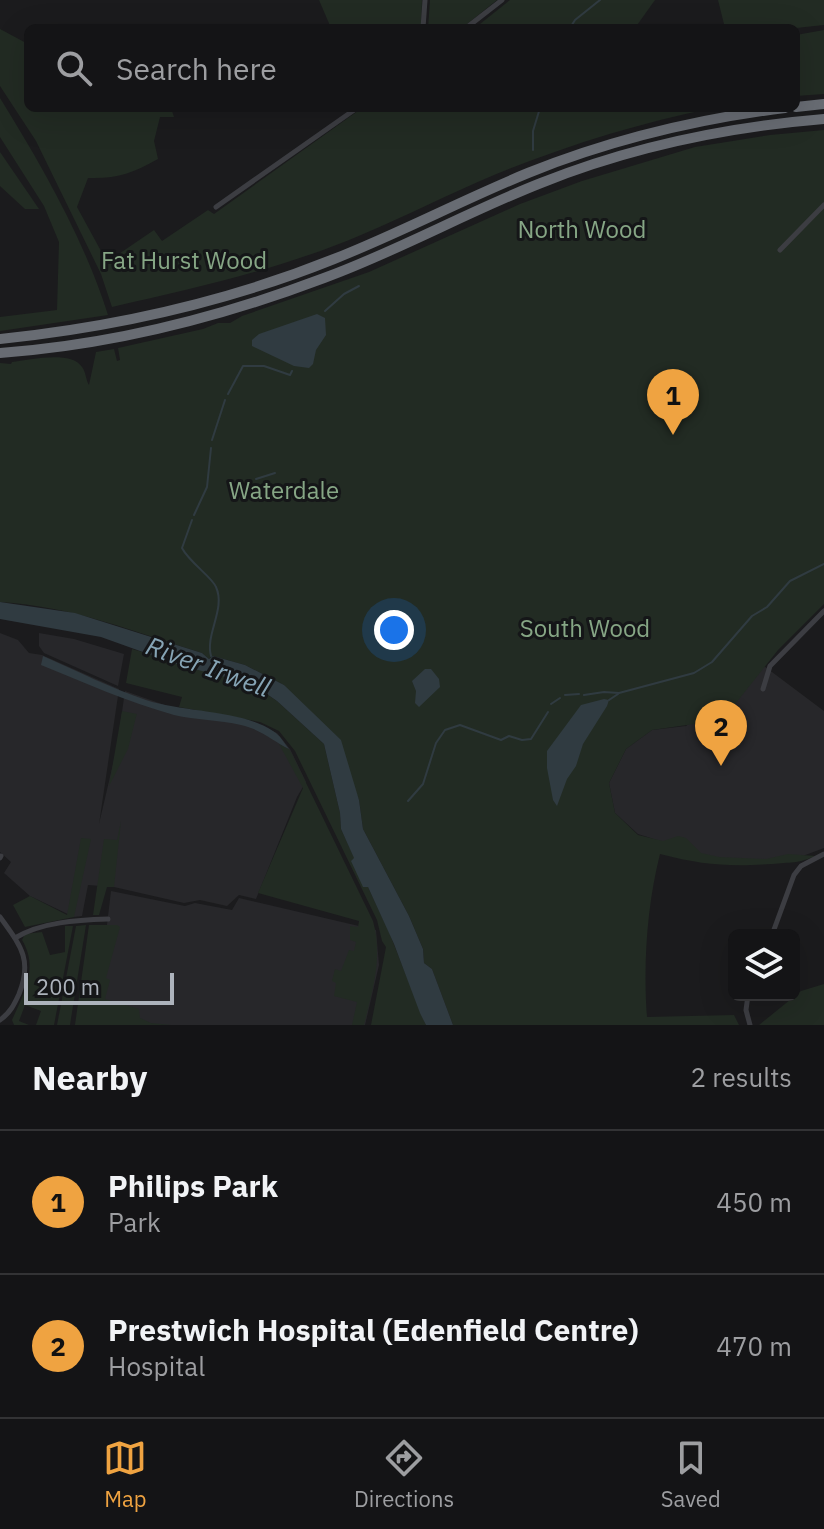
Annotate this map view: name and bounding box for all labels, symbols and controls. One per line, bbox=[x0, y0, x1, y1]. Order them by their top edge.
search box bbox=[24, 24, 800, 112]
icon: search bbox=[52, 46, 96, 90]
text: Search here bbox=[116, 49, 277, 88]
park label: North Wood bbox=[518, 213, 646, 245]
park label: Fat Hurst Wood bbox=[101, 244, 267, 276]
pin: 1 bbox=[647, 369, 699, 435]
park label: Waterdale bbox=[229, 474, 339, 506]
your location bbox=[374, 610, 414, 650]
park label: South Wood bbox=[520, 612, 650, 644]
water label: River Irwell bbox=[142, 628, 275, 704]
pin: 2 bbox=[695, 700, 747, 766]
map controls bbox=[728, 929, 800, 1001]
button: layers bbox=[728, 929, 800, 1001]
scale bar bbox=[24, 969, 174, 1005]
text: 200 m bbox=[36, 972, 100, 1001]
text: Nearby bbox=[32, 1055, 147, 1099]
text: 2 results bbox=[690, 1060, 792, 1094]
text: Philips Park bbox=[108, 1166, 278, 1205]
text: 1 bbox=[50, 1185, 66, 1219]
text: 450 m bbox=[716, 1185, 792, 1219]
text: Park bbox=[108, 1205, 161, 1239]
text: Prestwich Hospital (Edenfield Centre) bbox=[108, 1310, 639, 1349]
text: 2 bbox=[50, 1329, 66, 1363]
text: 470 m bbox=[716, 1329, 792, 1363]
text: Hospital bbox=[108, 1349, 205, 1383]
tab: Map bbox=[103, 1436, 147, 1513]
tab: Directions bbox=[354, 1436, 454, 1513]
tab: Saved bbox=[661, 1436, 721, 1513]

